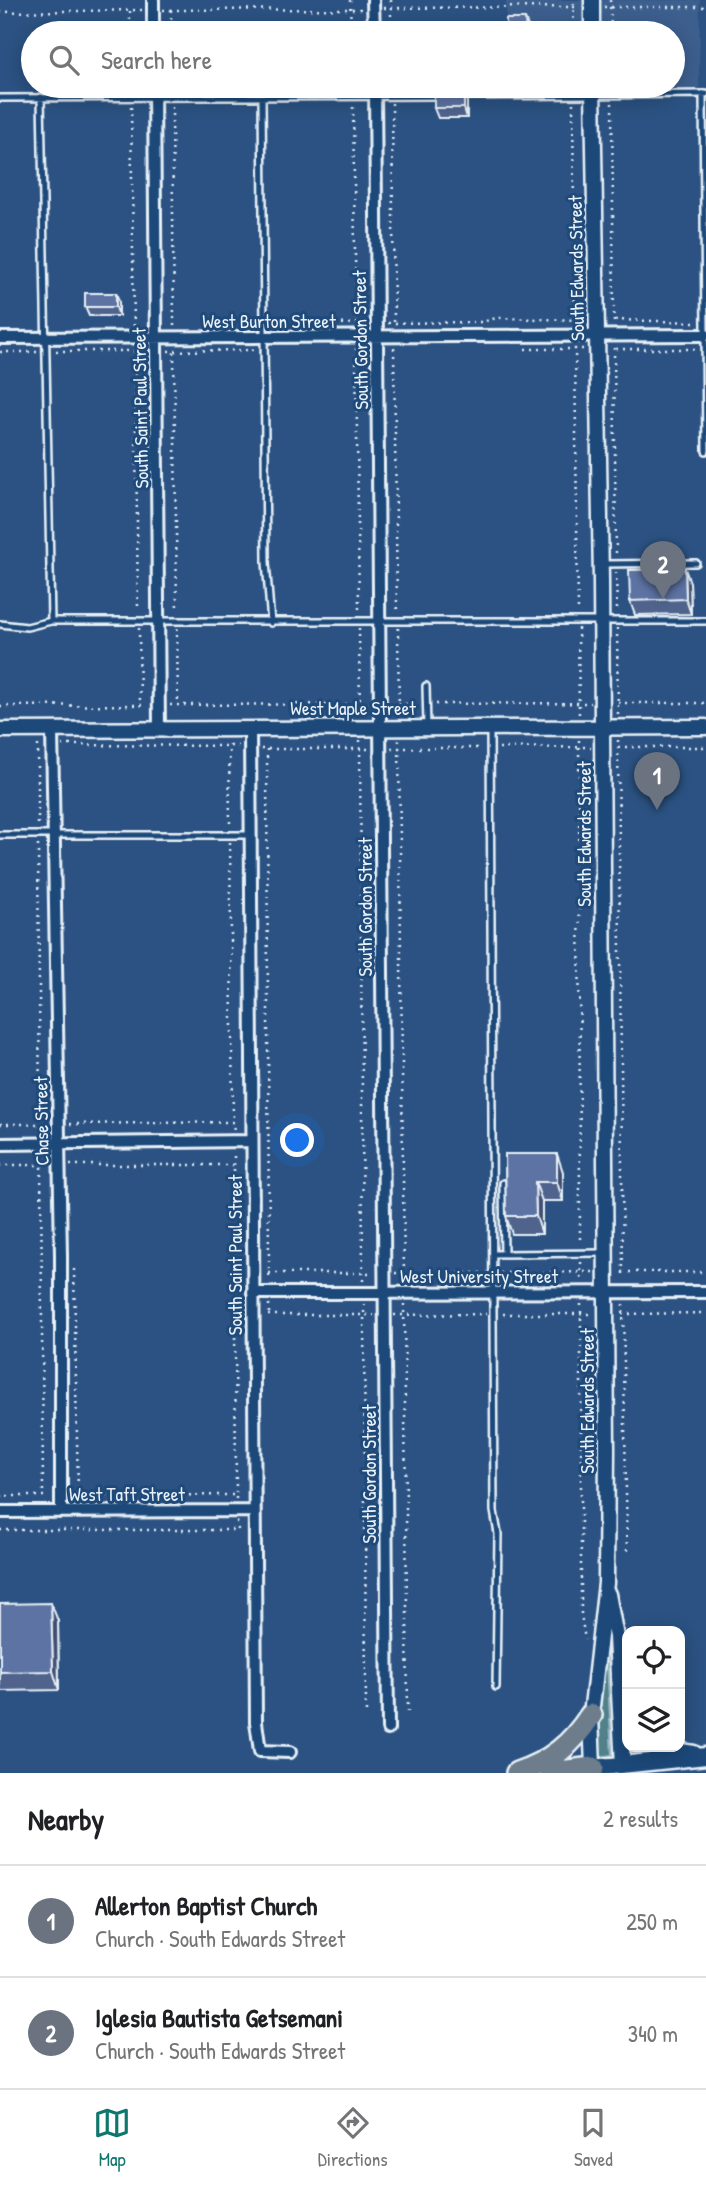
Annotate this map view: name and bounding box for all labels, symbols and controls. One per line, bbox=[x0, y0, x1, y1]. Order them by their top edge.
search box bbox=[21, 21, 685, 98]
icon: search bbox=[45, 41, 83, 79]
text: Search here bbox=[101, 42, 212, 77]
street label: South Edwards Street bbox=[562, 195, 590, 341]
street label: South Gordon Street bbox=[346, 270, 374, 410]
street label: West Burton Street bbox=[202, 308, 336, 334]
street label: South Saint Paul Street bbox=[126, 327, 154, 489]
pin: 2 bbox=[640, 541, 686, 599]
street label: West Maple Street bbox=[290, 695, 416, 721]
pin: 1 bbox=[634, 752, 680, 810]
street label: South Edwards Street bbox=[571, 761, 597, 907]
street label: South Gordon Street bbox=[352, 837, 378, 977]
street label: Chase Street bbox=[27, 1076, 55, 1166]
your location bbox=[280, 1123, 314, 1157]
street label: South Saint Paul Street bbox=[222, 1174, 248, 1335]
street label: West University Street bbox=[400, 1263, 558, 1289]
street label: South Edwards Street bbox=[574, 1328, 600, 1474]
street label: South Gordon Street bbox=[356, 1404, 382, 1544]
street label: West Taft Street bbox=[69, 1481, 185, 1507]
map controls bbox=[622, 1626, 685, 1752]
button: locate bbox=[622, 1626, 685, 1689]
button: layers bbox=[622, 1689, 685, 1752]
text: Nearby bbox=[28, 1799, 104, 1839]
text: 2 results bbox=[603, 1803, 678, 1834]
text: Allerton Baptist Church bbox=[95, 1888, 317, 1923]
text: 1 bbox=[47, 1906, 55, 1937]
text: 250 m bbox=[626, 1906, 678, 1937]
text: Church · South Edwards Street bbox=[95, 1923, 345, 1954]
text: Iglesia Bautista Getsemani bbox=[95, 2000, 343, 2035]
text: 2 bbox=[46, 2018, 56, 2049]
text: 340 m bbox=[628, 2018, 678, 2049]
text: Church · South Edwards Street bbox=[95, 2035, 345, 2066]
tab: Map bbox=[93, 2104, 131, 2172]
tab: Directions bbox=[318, 2104, 388, 2172]
tab: Saved bbox=[574, 2104, 613, 2172]

